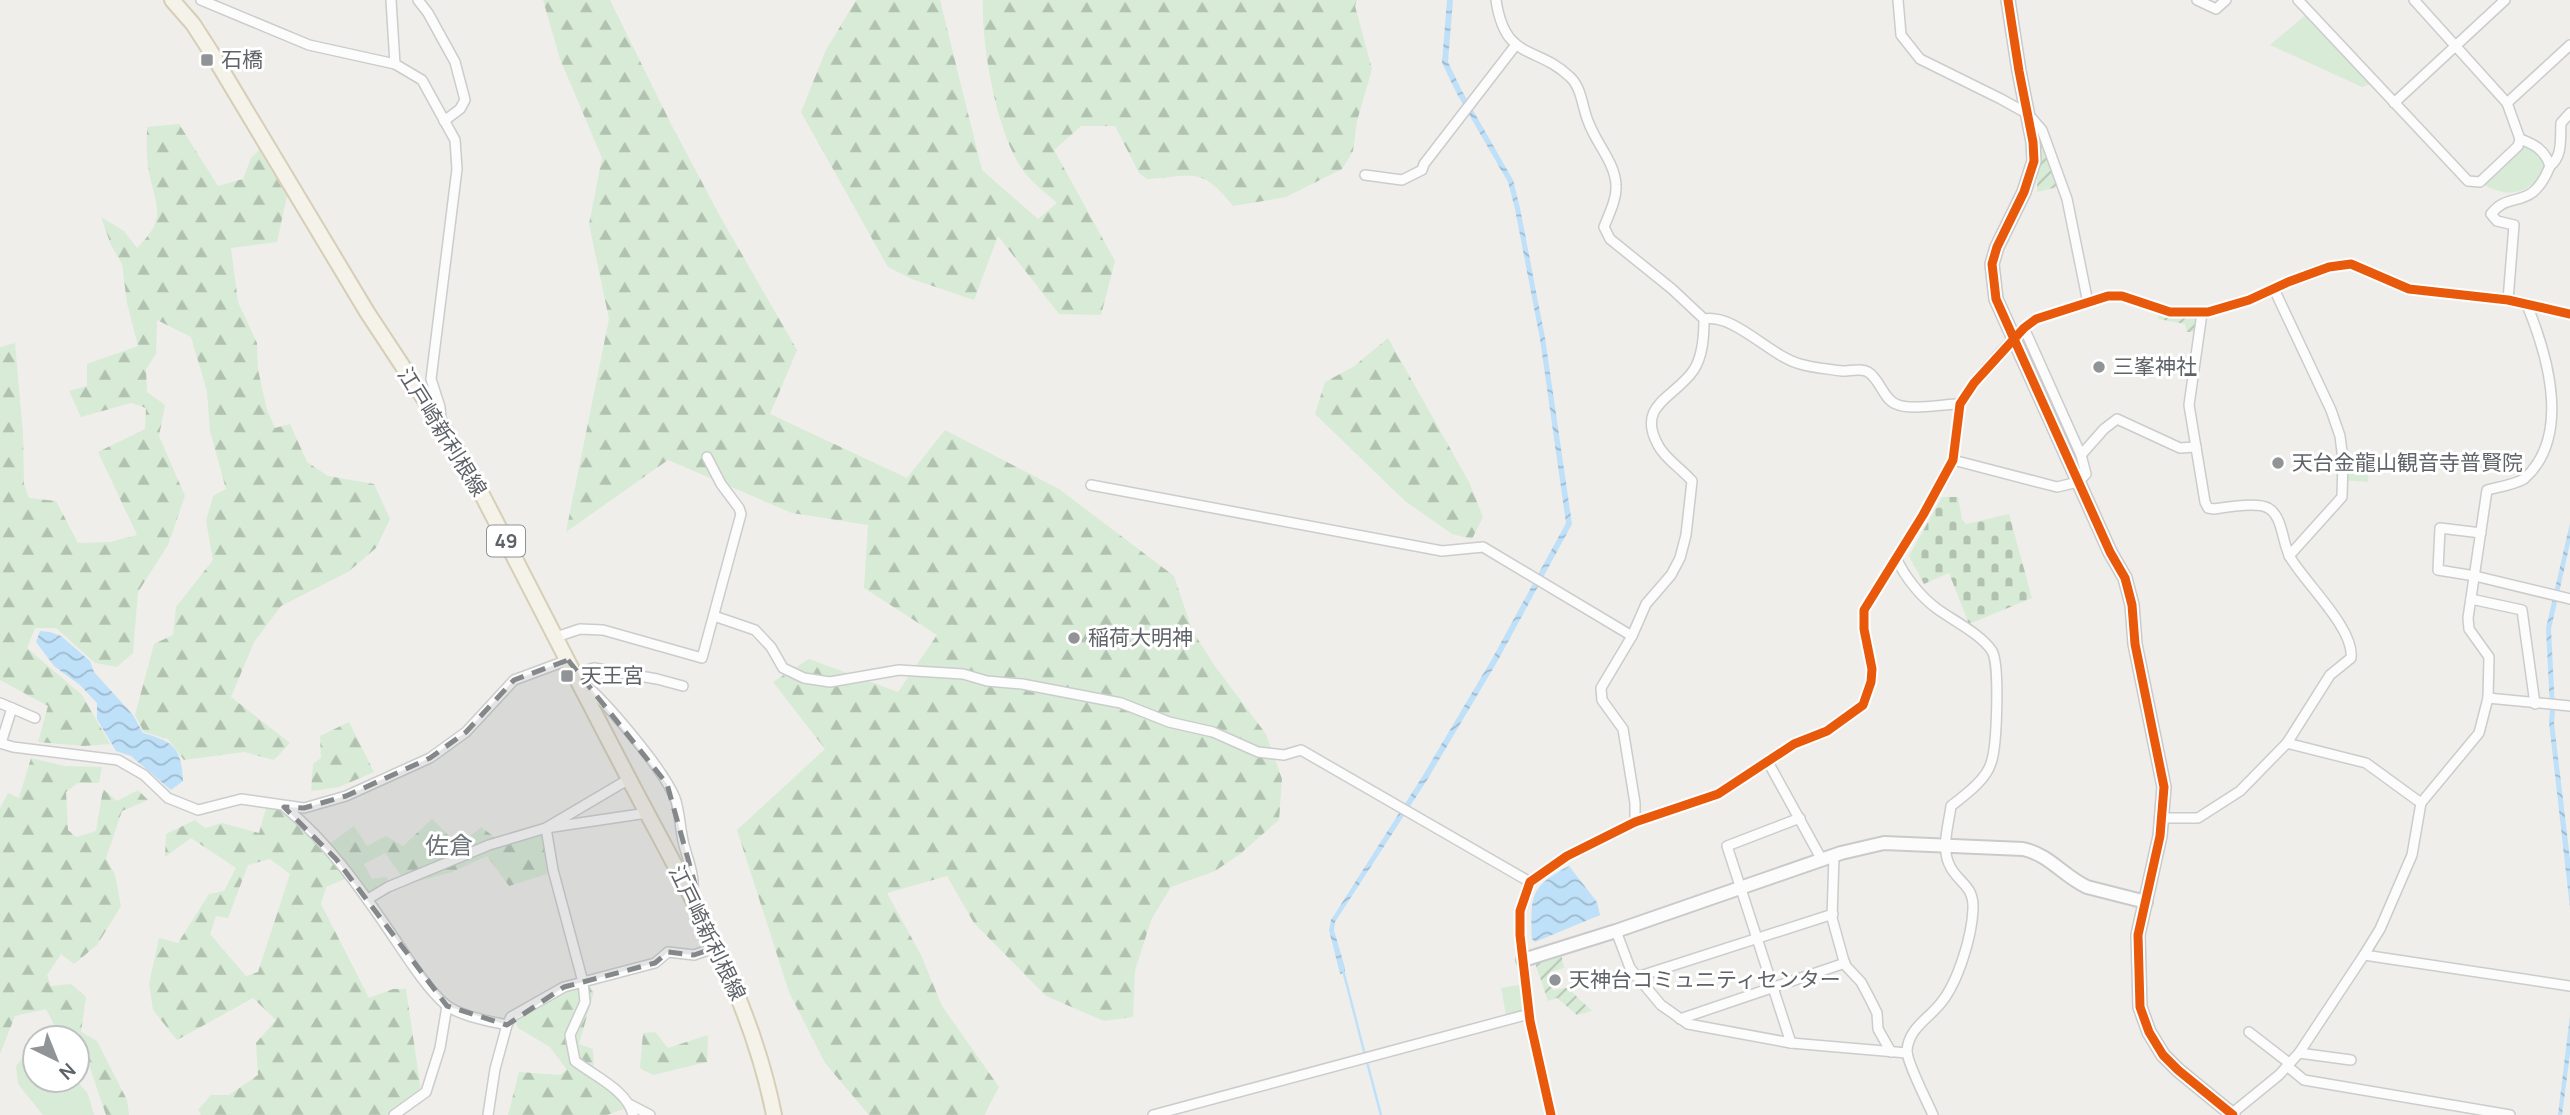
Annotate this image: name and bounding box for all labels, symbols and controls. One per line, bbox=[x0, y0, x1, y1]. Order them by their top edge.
place label: 石橋 bbox=[221, 45, 263, 73]
marker: 石橋 bbox=[199, 52, 215, 68]
place label: 三峯神社 bbox=[2113, 352, 2197, 380]
marker: 三峯神社 bbox=[2091, 359, 2107, 375]
street label: 江戸崎新利根線 bbox=[392, 362, 494, 501]
place label: 天台金龍山観音寺普賢院 bbox=[2292, 448, 2523, 476]
marker: 天台金龍山観音寺普賢院 bbox=[2270, 455, 2286, 471]
road number: 49 bbox=[487, 526, 525, 556]
place label: 稲荷大明神 bbox=[1088, 623, 1193, 651]
marker: 稲荷大明神 bbox=[1066, 630, 1082, 646]
place label: 天王宮 bbox=[581, 661, 644, 689]
marker: 天王宮 bbox=[559, 668, 575, 684]
district label: 佐倉 bbox=[425, 828, 473, 861]
street label: 江戸崎新利根線 bbox=[663, 860, 753, 1005]
place label: 天神台コミュニティセンター bbox=[1569, 965, 1841, 993]
marker: 天神台コミュニティセンター bbox=[1547, 972, 1563, 988]
north arrow bbox=[21, 1024, 91, 1094]
text: N bbox=[54, 1057, 81, 1086]

